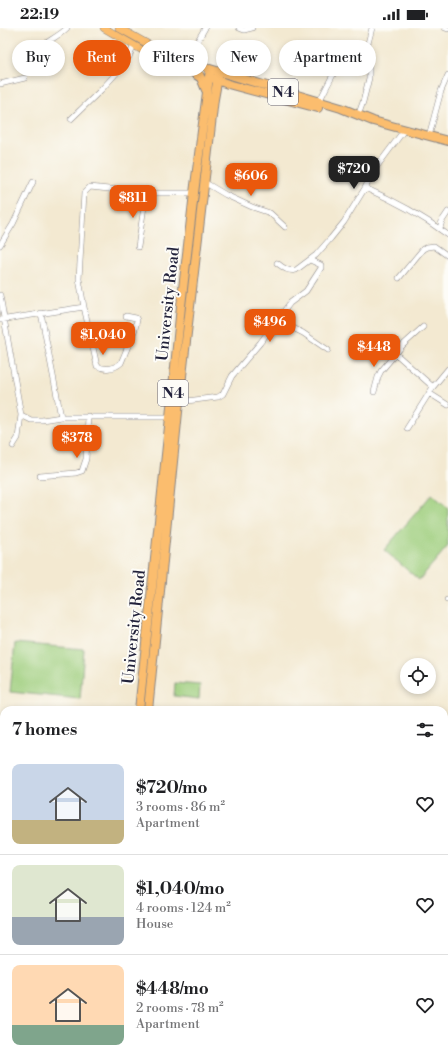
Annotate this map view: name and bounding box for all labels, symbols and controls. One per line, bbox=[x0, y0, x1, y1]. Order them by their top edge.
text: 22:19 bbox=[20, 5, 59, 24]
chip: Buy bbox=[12, 40, 65, 76]
chip: Rent bbox=[73, 40, 131, 76]
chip: Filters bbox=[139, 40, 208, 76]
chip: New bbox=[216, 40, 271, 76]
chip: Apartment bbox=[279, 40, 376, 76]
road number: N4 bbox=[268, 79, 298, 105]
pin: $720 bbox=[330, 156, 378, 190]
text: $720 bbox=[338, 161, 370, 177]
pin: $606 bbox=[227, 163, 275, 197]
text: $606 bbox=[234, 168, 268, 184]
pin: $811 bbox=[109, 185, 157, 219]
text: $811 bbox=[119, 190, 147, 206]
street label: University Road bbox=[152, 246, 184, 362]
pin: $496 bbox=[246, 309, 294, 343]
text: $496 bbox=[254, 314, 286, 330]
pin: $1,040 bbox=[70, 322, 136, 356]
text: $1,040 bbox=[80, 327, 126, 343]
pin: $448 bbox=[350, 334, 398, 368]
text: $448 bbox=[357, 339, 391, 355]
road number: N4 bbox=[158, 380, 188, 406]
pin: $378 bbox=[53, 425, 101, 459]
text: $378 bbox=[62, 430, 92, 446]
street label: University Road bbox=[118, 569, 150, 685]
map controls bbox=[400, 658, 436, 694]
button: locate bbox=[400, 658, 436, 694]
text: 7 homes bbox=[12, 719, 77, 741]
icon: filters bbox=[414, 719, 436, 741]
text: $720/mo bbox=[136, 777, 208, 799]
icon: home bbox=[44, 780, 92, 828]
icon: heart bbox=[414, 793, 436, 815]
text: 3 rooms · 86 m² bbox=[136, 799, 225, 815]
text: Apartment bbox=[136, 815, 200, 831]
text: $1,040/mo bbox=[136, 878, 225, 900]
icon: home bbox=[44, 881, 92, 929]
icon: heart bbox=[414, 894, 436, 916]
text: 4 rooms · 124 m² bbox=[136, 900, 231, 916]
text: House bbox=[136, 916, 173, 932]
text: $448/mo bbox=[136, 978, 209, 1000]
icon: home bbox=[44, 981, 92, 1029]
icon: heart bbox=[414, 994, 436, 1016]
text: 2 rooms · 78 m² bbox=[136, 1000, 224, 1016]
text: Apartment bbox=[136, 1016, 200, 1032]

